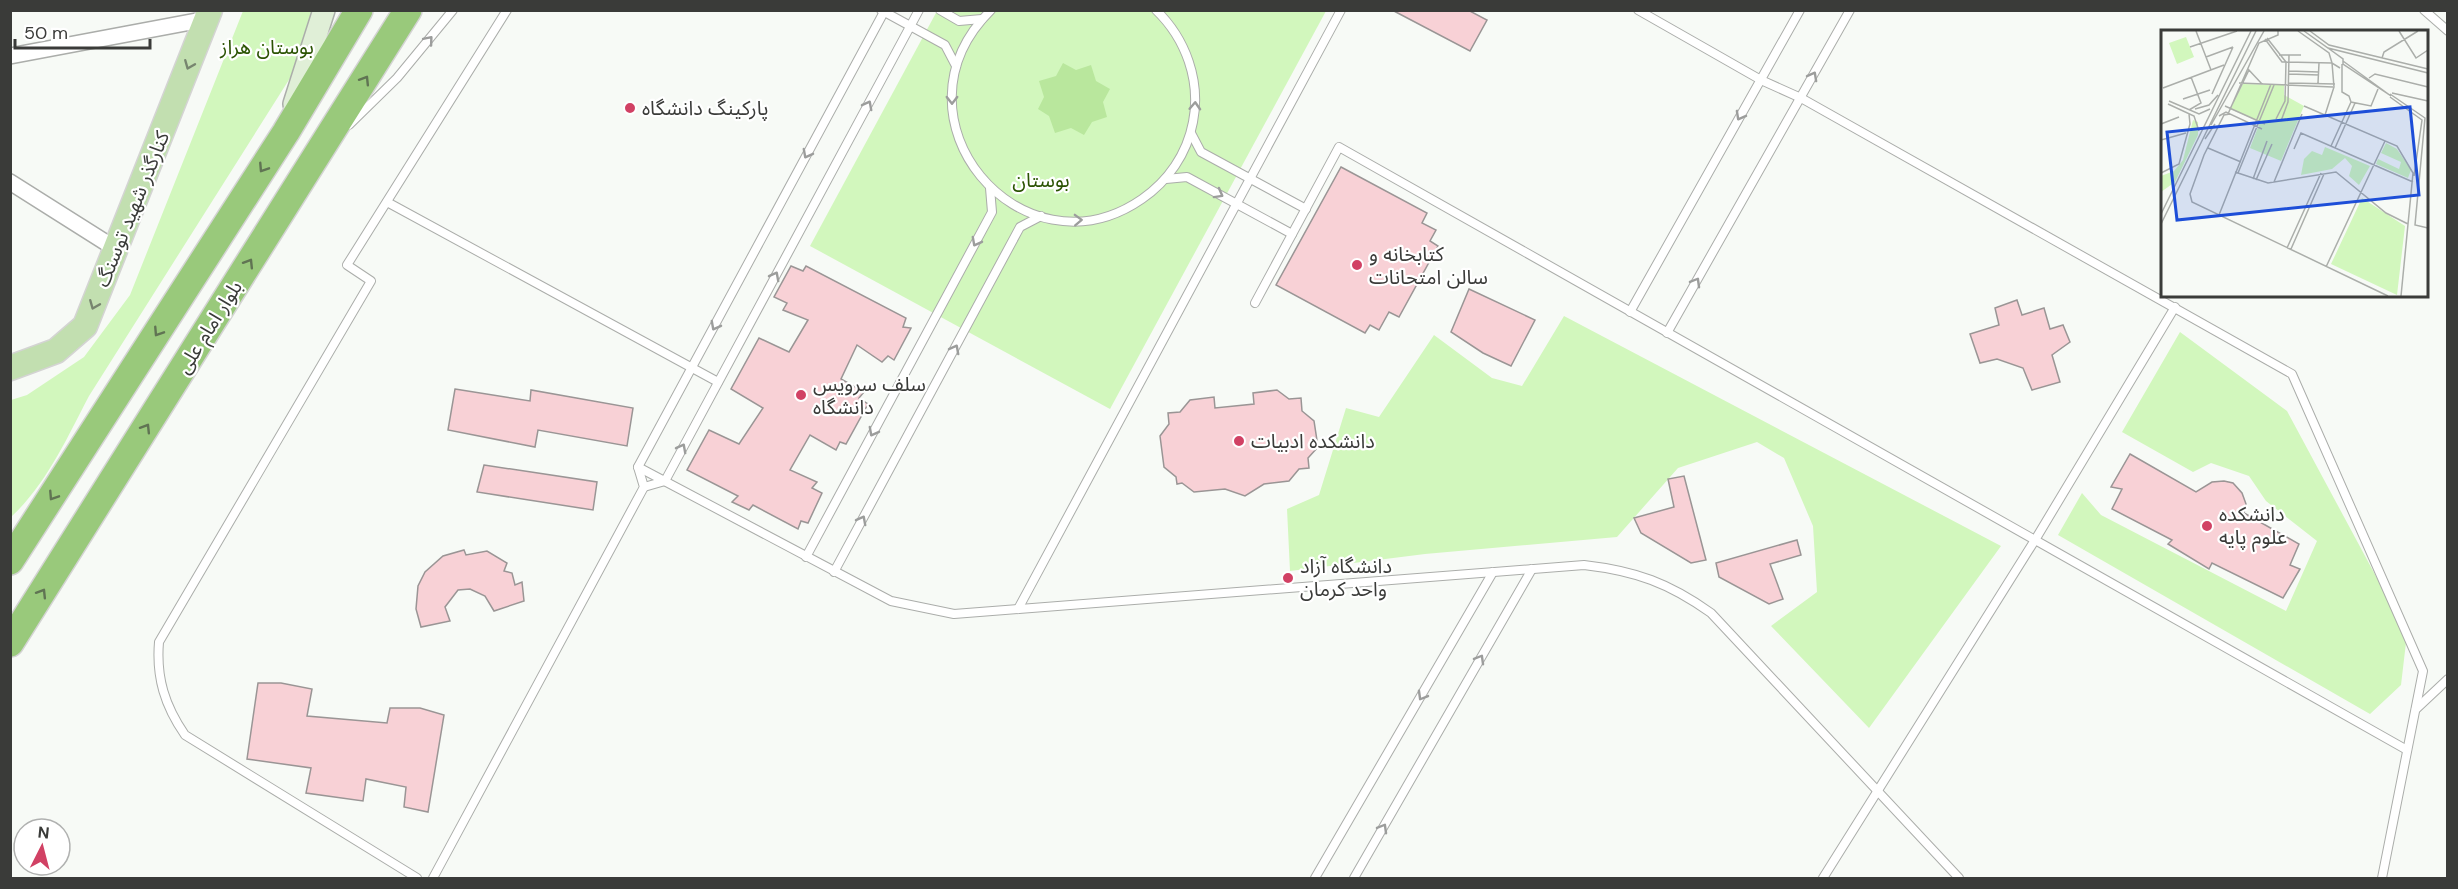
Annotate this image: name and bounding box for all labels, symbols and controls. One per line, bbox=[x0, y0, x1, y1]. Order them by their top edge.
scale bar bbox=[15, 12, 150, 50]
text: 50 m bbox=[24, 21, 68, 45]
inset map bbox=[2161, 30, 2428, 297]
park label: بوستان هراز bbox=[219, 34, 314, 60]
one-way arrow bbox=[421, 36, 432, 47]
one-way arrow bbox=[183, 59, 196, 70]
one-way arrow bbox=[1806, 71, 1817, 82]
one-way arrow bbox=[357, 76, 369, 86]
place label: پارکینگ دانشگاه bbox=[642, 95, 768, 121]
one-way arrow bbox=[946, 96, 958, 105]
marker: پارکینگ دانشگاه bbox=[623, 101, 637, 115]
one-way arrow bbox=[861, 101, 872, 111]
one-way arrow bbox=[1188, 101, 1201, 110]
one-way arrow bbox=[1736, 110, 1748, 120]
street label: کنارگذر شهید توسنگ bbox=[89, 127, 175, 291]
one-way arrow bbox=[803, 148, 814, 159]
one-way arrow bbox=[258, 162, 270, 172]
park label: بوستان bbox=[1012, 167, 1070, 193]
one-way arrow bbox=[1213, 187, 1224, 198]
one-way arrow bbox=[1074, 214, 1083, 226]
one-way arrow bbox=[972, 236, 983, 246]
place label: کتابخانه و سالن امتحانات bbox=[1369, 241, 1488, 290]
marker: کتابخانه و سالن امتحانات bbox=[1350, 258, 1364, 272]
one-way arrow bbox=[242, 259, 254, 269]
one-way arrow bbox=[768, 272, 779, 283]
street label: بلوار امام علی bbox=[170, 276, 250, 380]
one-way arrow bbox=[1689, 278, 1700, 288]
one-way arrow bbox=[89, 299, 101, 310]
one-way arrow bbox=[711, 320, 722, 330]
one-way arrow bbox=[153, 326, 165, 336]
one-way arrow bbox=[948, 345, 959, 355]
place label: سلف سرویس دانشگاه bbox=[813, 371, 926, 420]
marker: سلف سرویس دانشگاه bbox=[794, 388, 808, 402]
one-way arrow bbox=[138, 424, 150, 434]
one-way arrow bbox=[869, 426, 880, 436]
place label: دانشکده ادبیات bbox=[1251, 428, 1375, 454]
marker: دانشکده ادبیات bbox=[1232, 434, 1246, 448]
one-way arrow bbox=[675, 444, 686, 454]
one-way arrow bbox=[48, 490, 60, 500]
place label: دانشکده علوم پایه bbox=[2219, 501, 2287, 552]
one-way arrow bbox=[855, 516, 866, 527]
marker: دانشکده علوم پایه bbox=[2200, 519, 2214, 533]
place label: دانشگاه آزاد واحد کرمان bbox=[1300, 553, 1392, 602]
marker: دانشگاه آزاد واحد کرمان bbox=[1281, 571, 1295, 585]
one-way arrow bbox=[34, 589, 46, 599]
one-way arrow bbox=[1473, 654, 1485, 665]
one-way arrow bbox=[1418, 690, 1429, 700]
north arrow bbox=[12, 817, 72, 877]
text: N bbox=[37, 822, 50, 844]
one-way arrow bbox=[1376, 824, 1388, 834]

